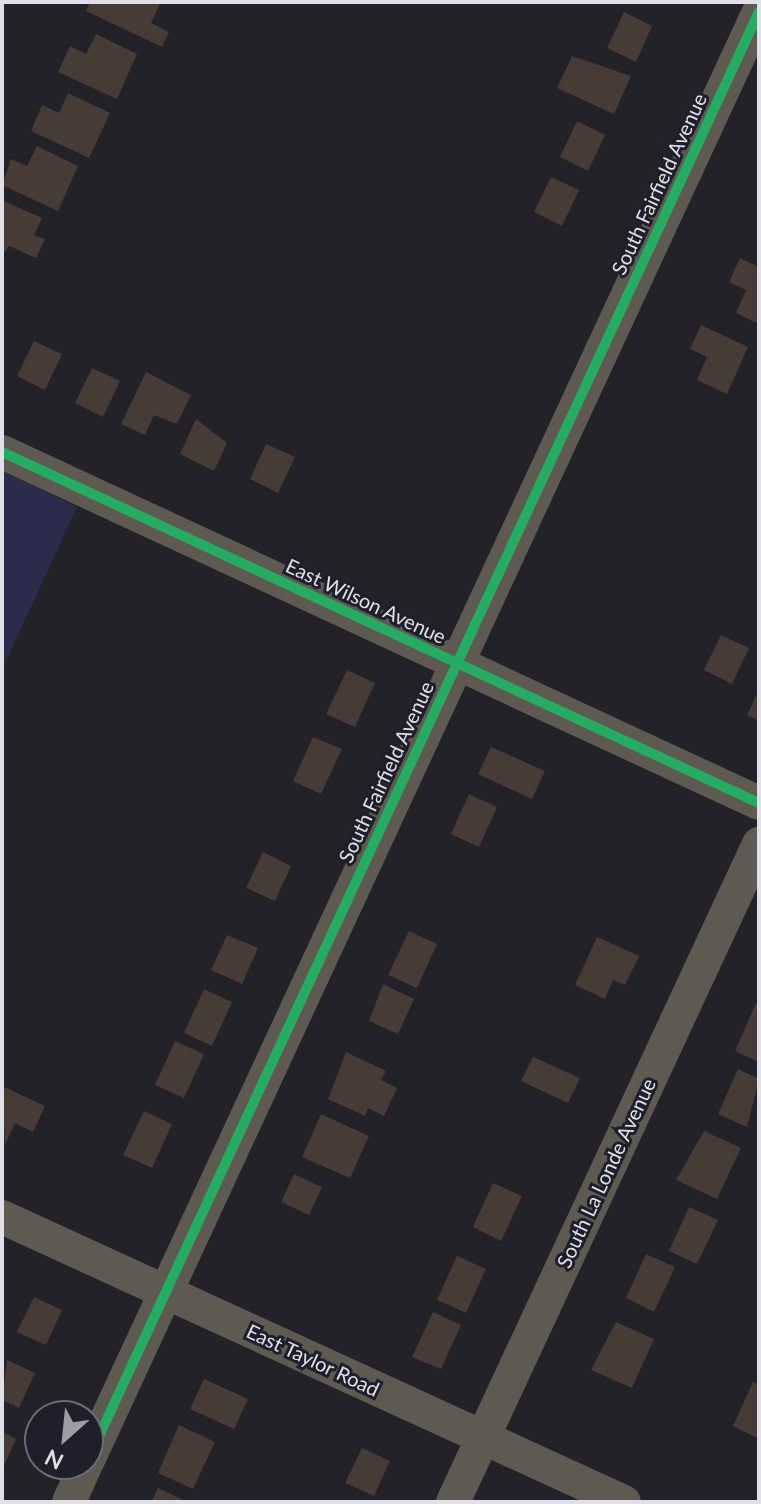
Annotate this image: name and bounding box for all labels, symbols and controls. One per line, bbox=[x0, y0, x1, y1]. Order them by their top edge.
street label: South Fairfield Avenue bbox=[606, 89, 712, 279]
street label: East Wilson Avenue bbox=[282, 553, 450, 649]
street label: South Fairfield Avenue bbox=[333, 677, 439, 867]
street label: South La Londe Avenue bbox=[551, 1074, 661, 1272]
street label: East Taylor Road bbox=[242, 1319, 384, 1401]
north arrow bbox=[24, 1400, 104, 1480]
text: N bbox=[40, 1444, 67, 1476]

